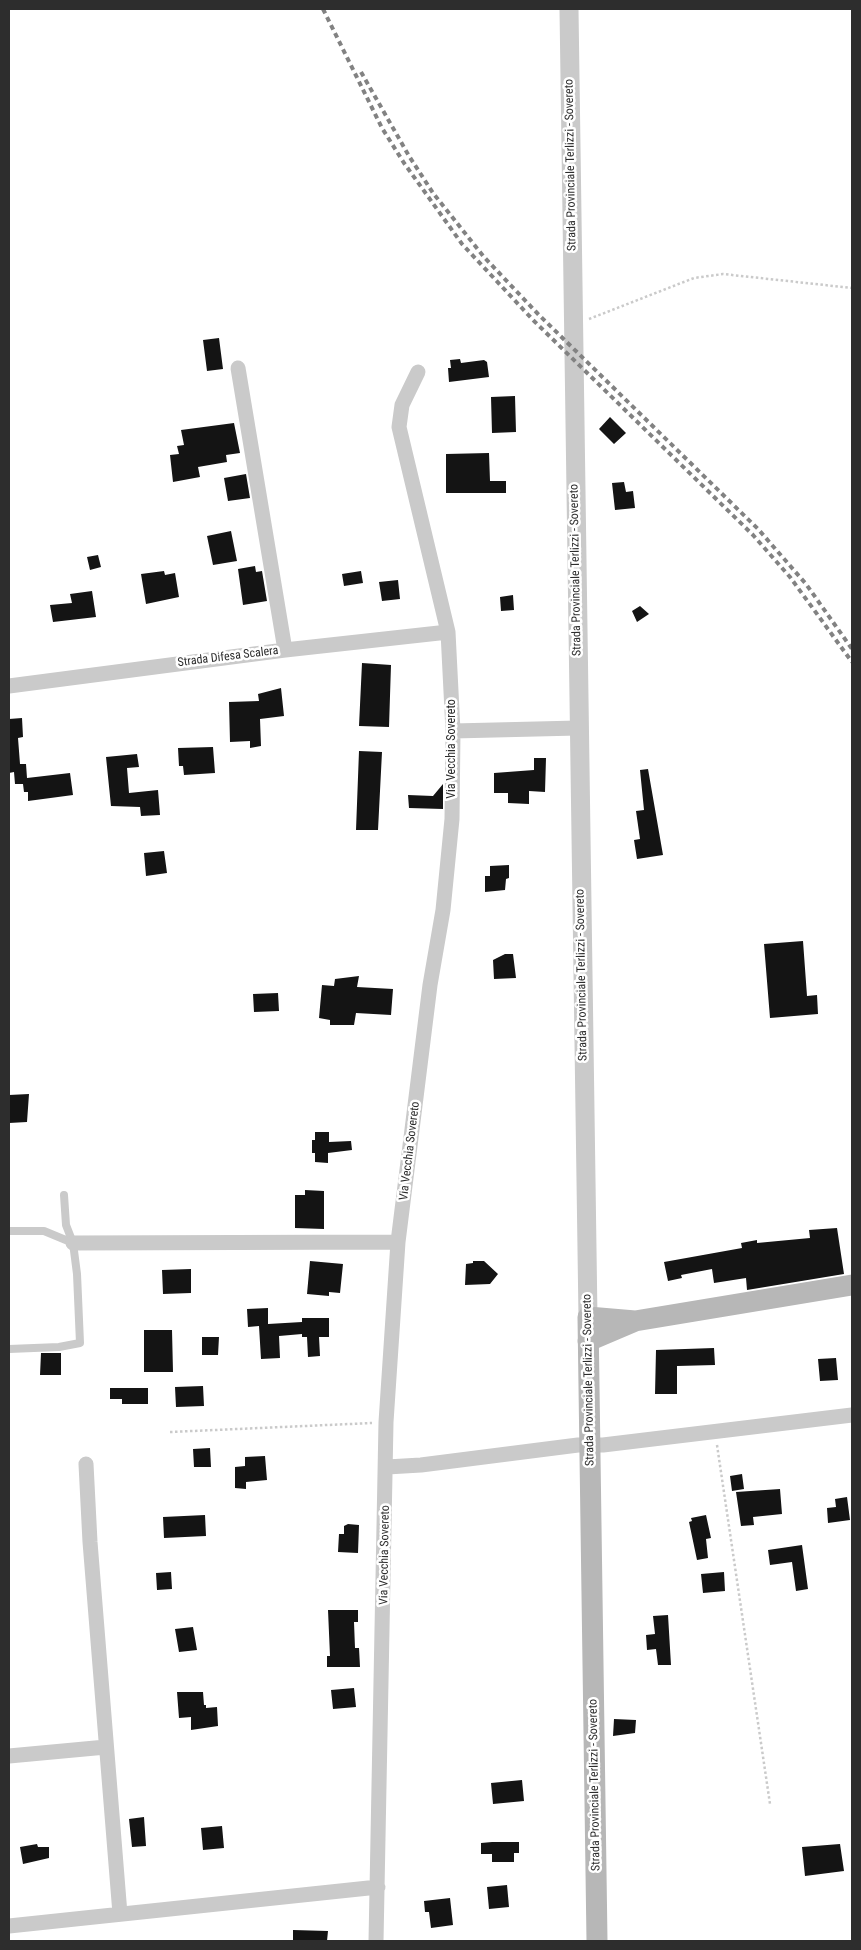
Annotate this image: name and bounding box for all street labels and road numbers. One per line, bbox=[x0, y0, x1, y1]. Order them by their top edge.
street label: Strada Provinciale Terlizzi - Sovereto bbox=[562, 79, 580, 251]
street label: Strada Provinciale Terlizzi - Sovereto bbox=[567, 484, 585, 656]
street label: Strada Difesa Scalera bbox=[177, 644, 279, 670]
street label: Via Vecchia Sovereto bbox=[445, 699, 459, 799]
street label: Strada Provinciale Terlizzi - Sovereto bbox=[573, 889, 591, 1061]
street label: Via Vecchia Sovereto bbox=[397, 1101, 423, 1201]
street label: Strada Provinciale Terlizzi - Sovereto bbox=[580, 1294, 598, 1466]
street label: Via Vecchia Sovereto bbox=[377, 1505, 393, 1605]
street label: Strada Provinciale Terlizzi - Sovereto bbox=[586, 1699, 604, 1871]

